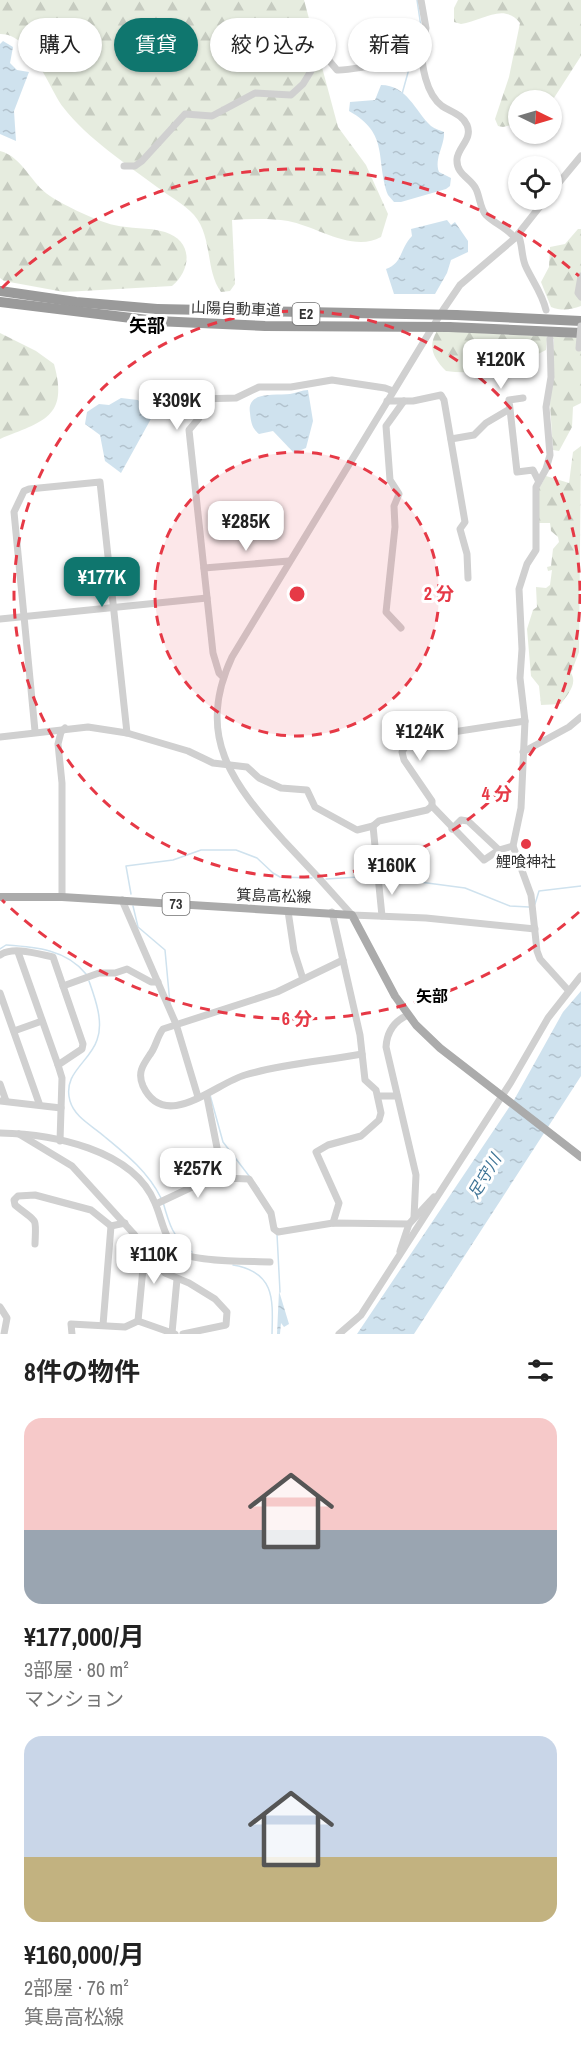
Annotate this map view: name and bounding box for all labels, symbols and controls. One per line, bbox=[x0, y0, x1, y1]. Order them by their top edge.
chip: 購入 bbox=[18, 18, 102, 72]
chip: 賃貸 bbox=[114, 18, 198, 72]
chip: 絞り込み bbox=[210, 18, 336, 72]
chip: 新着 bbox=[348, 18, 432, 72]
north arrow bbox=[508, 90, 562, 144]
map controls bbox=[508, 90, 562, 210]
button: locate bbox=[508, 156, 562, 210]
street label: 山陽自動車道 bbox=[191, 296, 281, 321]
road number: E2 bbox=[292, 303, 320, 325]
district label: 矢部 bbox=[129, 313, 165, 338]
pin: ¥120K bbox=[459, 339, 543, 390]
text: ¥120K bbox=[477, 345, 525, 372]
pin: ¥309K bbox=[135, 380, 219, 431]
text: ¥309K bbox=[153, 386, 201, 413]
pin: ¥285K bbox=[204, 501, 288, 552]
text: ¥285K bbox=[222, 507, 270, 534]
pin: ¥177K bbox=[60, 557, 144, 608]
text: ¥177K bbox=[78, 563, 126, 590]
text: 2 分 bbox=[424, 581, 454, 606]
centre of rings bbox=[287, 584, 307, 604]
pin: ¥124K bbox=[378, 711, 462, 762]
text: ¥124K bbox=[396, 717, 444, 744]
text: 4 分 bbox=[482, 781, 512, 806]
marker: 鯉喰神社 bbox=[519, 837, 533, 851]
pin: ¥160K bbox=[350, 845, 434, 896]
text: ¥160K bbox=[368, 851, 416, 878]
place label: 鯉喰神社 bbox=[496, 851, 556, 872]
street label: 箕島高松線 bbox=[236, 884, 312, 907]
road number: 73 bbox=[162, 893, 190, 915]
district label: 矢部 bbox=[416, 985, 448, 1007]
text: 6 分 bbox=[282, 1006, 312, 1031]
pin: ¥257K bbox=[156, 1148, 240, 1199]
water label: 足守川 bbox=[462, 1148, 507, 1202]
text: ¥257K bbox=[174, 1154, 222, 1181]
pin: ¥110K bbox=[112, 1234, 196, 1285]
text: ¥110K bbox=[130, 1240, 178, 1267]
text: 8件の物件 bbox=[24, 1354, 140, 1389]
icon: filters bbox=[524, 1354, 557, 1387]
icon: home bbox=[237, 1457, 345, 1565]
text: ¥177,000/月 bbox=[24, 1619, 145, 1654]
text: 3部屋 · 80 m² bbox=[24, 1656, 129, 1683]
text: マンション bbox=[24, 1685, 124, 1712]
icon: home bbox=[237, 1775, 345, 1883]
text: ¥160,000/月 bbox=[24, 1937, 145, 1972]
text: 2部屋 · 76 m² bbox=[24, 1974, 129, 2001]
text: 箕島高松線 bbox=[24, 2003, 124, 2030]

